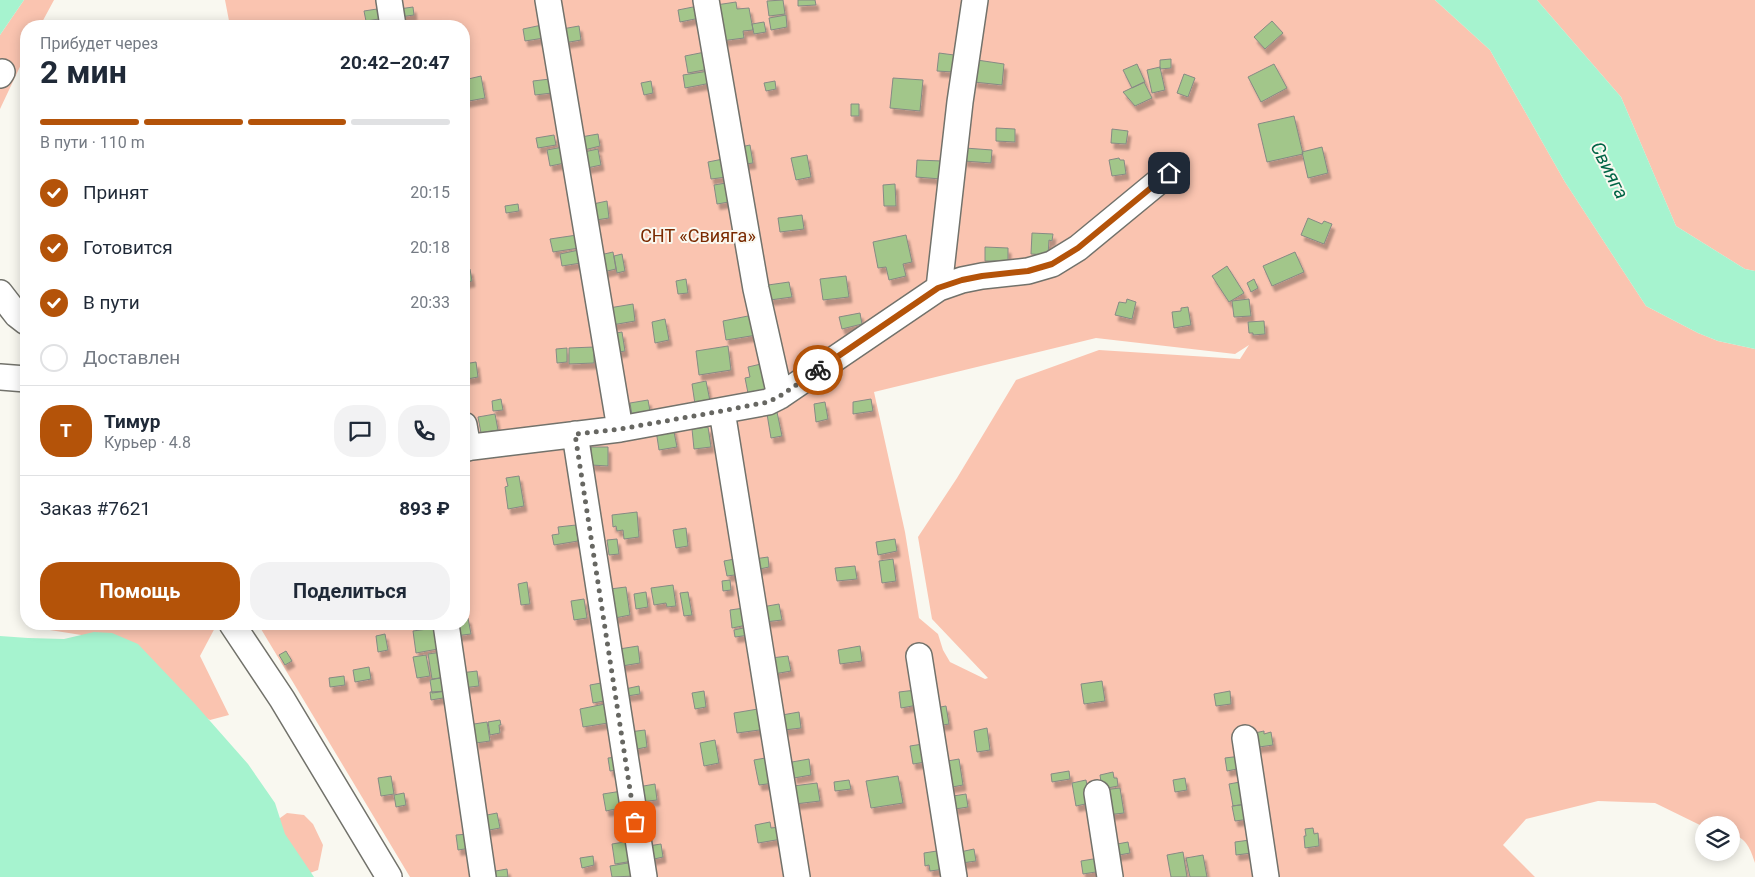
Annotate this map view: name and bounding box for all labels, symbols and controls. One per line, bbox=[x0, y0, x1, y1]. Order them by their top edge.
text: Прибудет через bbox=[40, 34, 158, 53]
text: 20:42–20:47 bbox=[340, 51, 450, 74]
text: 2 мин bbox=[40, 53, 127, 91]
text: В пути · 110 m bbox=[40, 133, 145, 152]
water label: Свияга bbox=[1585, 138, 1634, 203]
pin bbox=[1148, 152, 1190, 194]
icon: home bbox=[1155, 159, 1183, 187]
icon: check bbox=[40, 179, 68, 207]
text: Принят bbox=[83, 181, 149, 204]
text: 20:15 bbox=[410, 183, 450, 202]
park label: СНТ «Свияга» bbox=[640, 225, 756, 246]
icon: check bbox=[40, 234, 68, 262]
text: Готовится bbox=[83, 236, 173, 259]
text: 20:18 bbox=[410, 238, 450, 257]
icon: check bbox=[40, 289, 68, 317]
text: В пути bbox=[83, 291, 140, 314]
text: 20:33 bbox=[410, 293, 450, 312]
courier bbox=[793, 345, 843, 395]
text: Доставлен bbox=[83, 346, 180, 369]
icon: bike bbox=[804, 356, 832, 384]
button: chat bbox=[334, 405, 386, 457]
button: phone bbox=[398, 405, 450, 457]
text: Тимур bbox=[104, 410, 160, 433]
text: Т bbox=[60, 419, 72, 442]
text: Курьер · 4.8 bbox=[104, 433, 191, 452]
text: Заказ #7621 bbox=[40, 497, 151, 520]
text: 893 ₽ bbox=[399, 497, 450, 520]
button: Помощь bbox=[40, 562, 240, 620]
button: Поделиться bbox=[250, 562, 450, 620]
pin bbox=[614, 801, 656, 843]
icon: bag bbox=[621, 808, 649, 836]
map controls bbox=[1695, 816, 1740, 861]
button: layers bbox=[1695, 816, 1740, 861]

